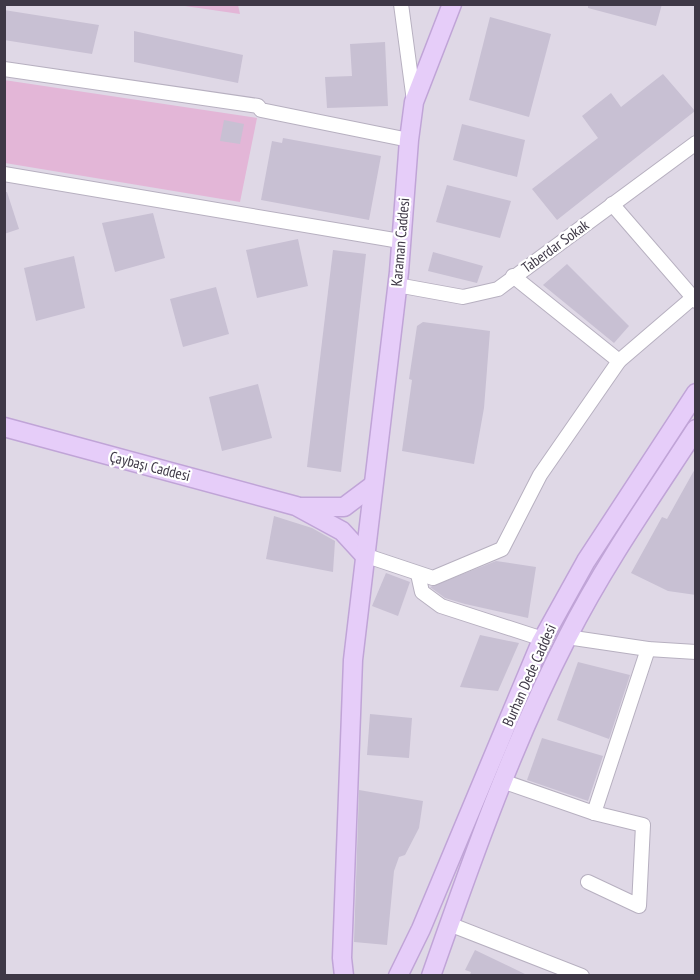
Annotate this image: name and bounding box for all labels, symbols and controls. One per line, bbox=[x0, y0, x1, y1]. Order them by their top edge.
street label: Karaman Caddesi bbox=[387, 197, 413, 287]
street label: Taberdar Sokak bbox=[518, 215, 593, 277]
street label: Çaybaşı Caddesi bbox=[108, 447, 192, 485]
street label: Burhan Dede Caddesi bbox=[498, 621, 560, 729]

